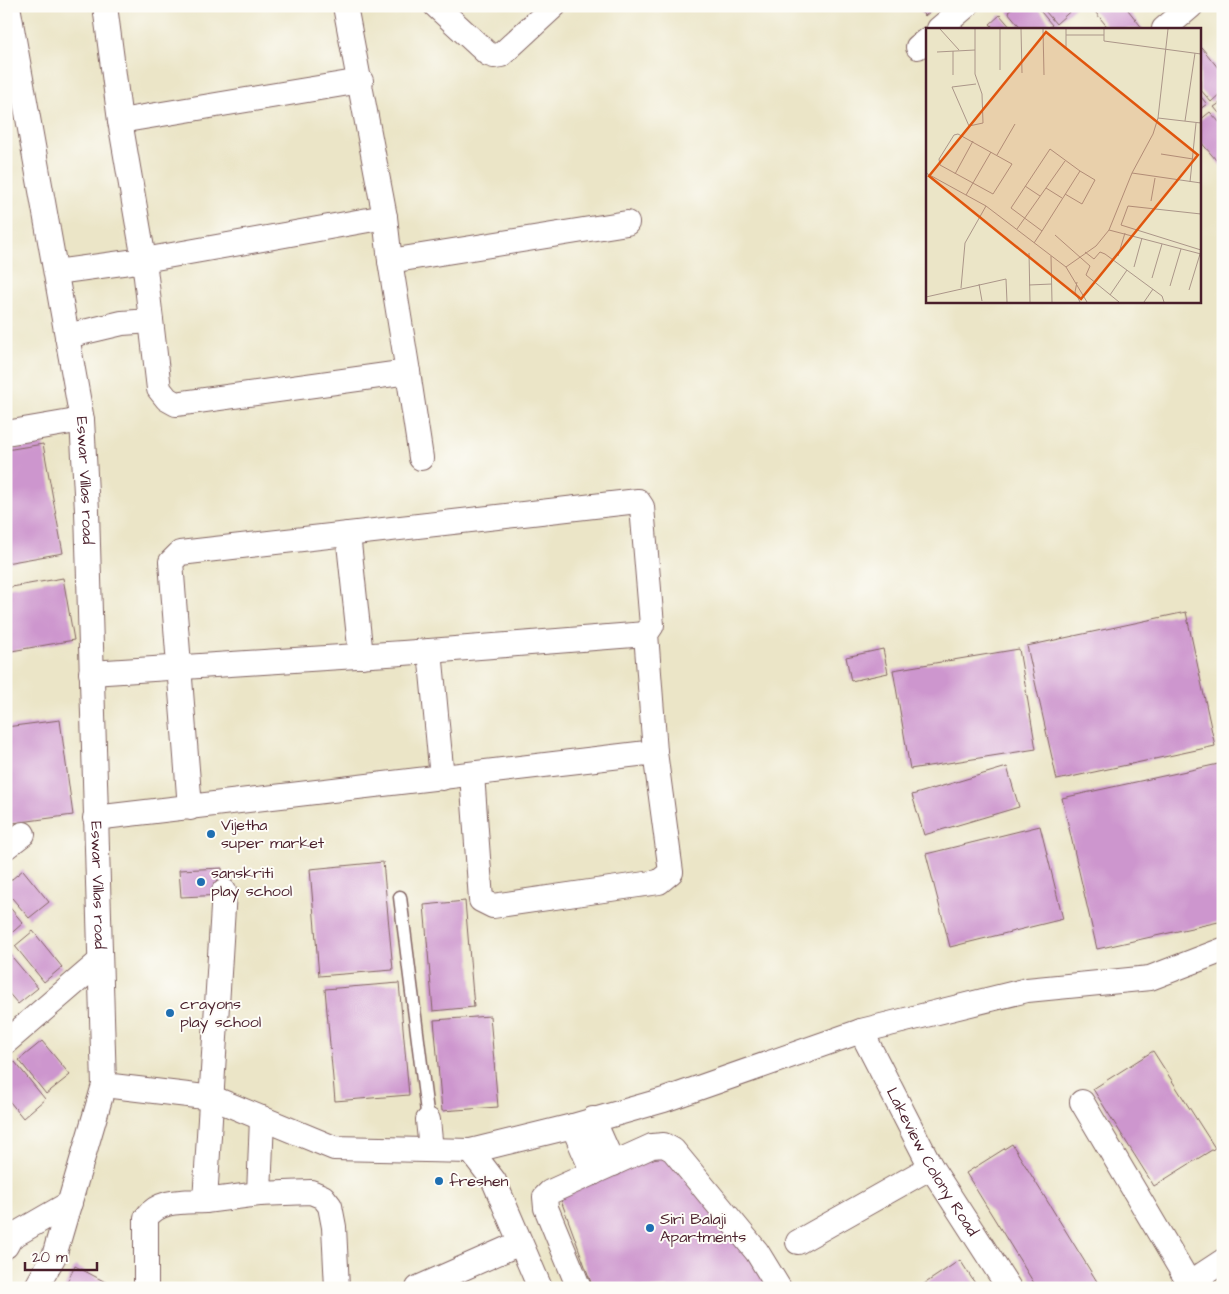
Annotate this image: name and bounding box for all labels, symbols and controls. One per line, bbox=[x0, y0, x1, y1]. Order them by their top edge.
inset map bbox=[926, 28, 1202, 302]
street label: Eswar Villas road bbox=[71, 416, 99, 545]
place label: Vijetha super market bbox=[221, 814, 325, 854]
street label: Eswar Villas road bbox=[85, 821, 111, 949]
marker: Vijetha super market bbox=[205, 828, 217, 840]
place label: sanskriti play school bbox=[211, 862, 292, 903]
marker: sanskriti play school bbox=[195, 876, 207, 888]
place label: crayons play school bbox=[180, 993, 261, 1034]
marker: crayons play school bbox=[164, 1007, 176, 1019]
street label: Lakeview Colony Road bbox=[881, 1084, 984, 1240]
place label: freshen bbox=[449, 1170, 509, 1192]
marker: freshen bbox=[433, 1175, 445, 1187]
place label: Siri Balaji Apartments bbox=[660, 1208, 746, 1248]
marker: Siri Balaji Apartments bbox=[644, 1222, 656, 1234]
scale bar bbox=[25, 1239, 98, 1271]
text: 20 m bbox=[32, 1247, 68, 1268]

